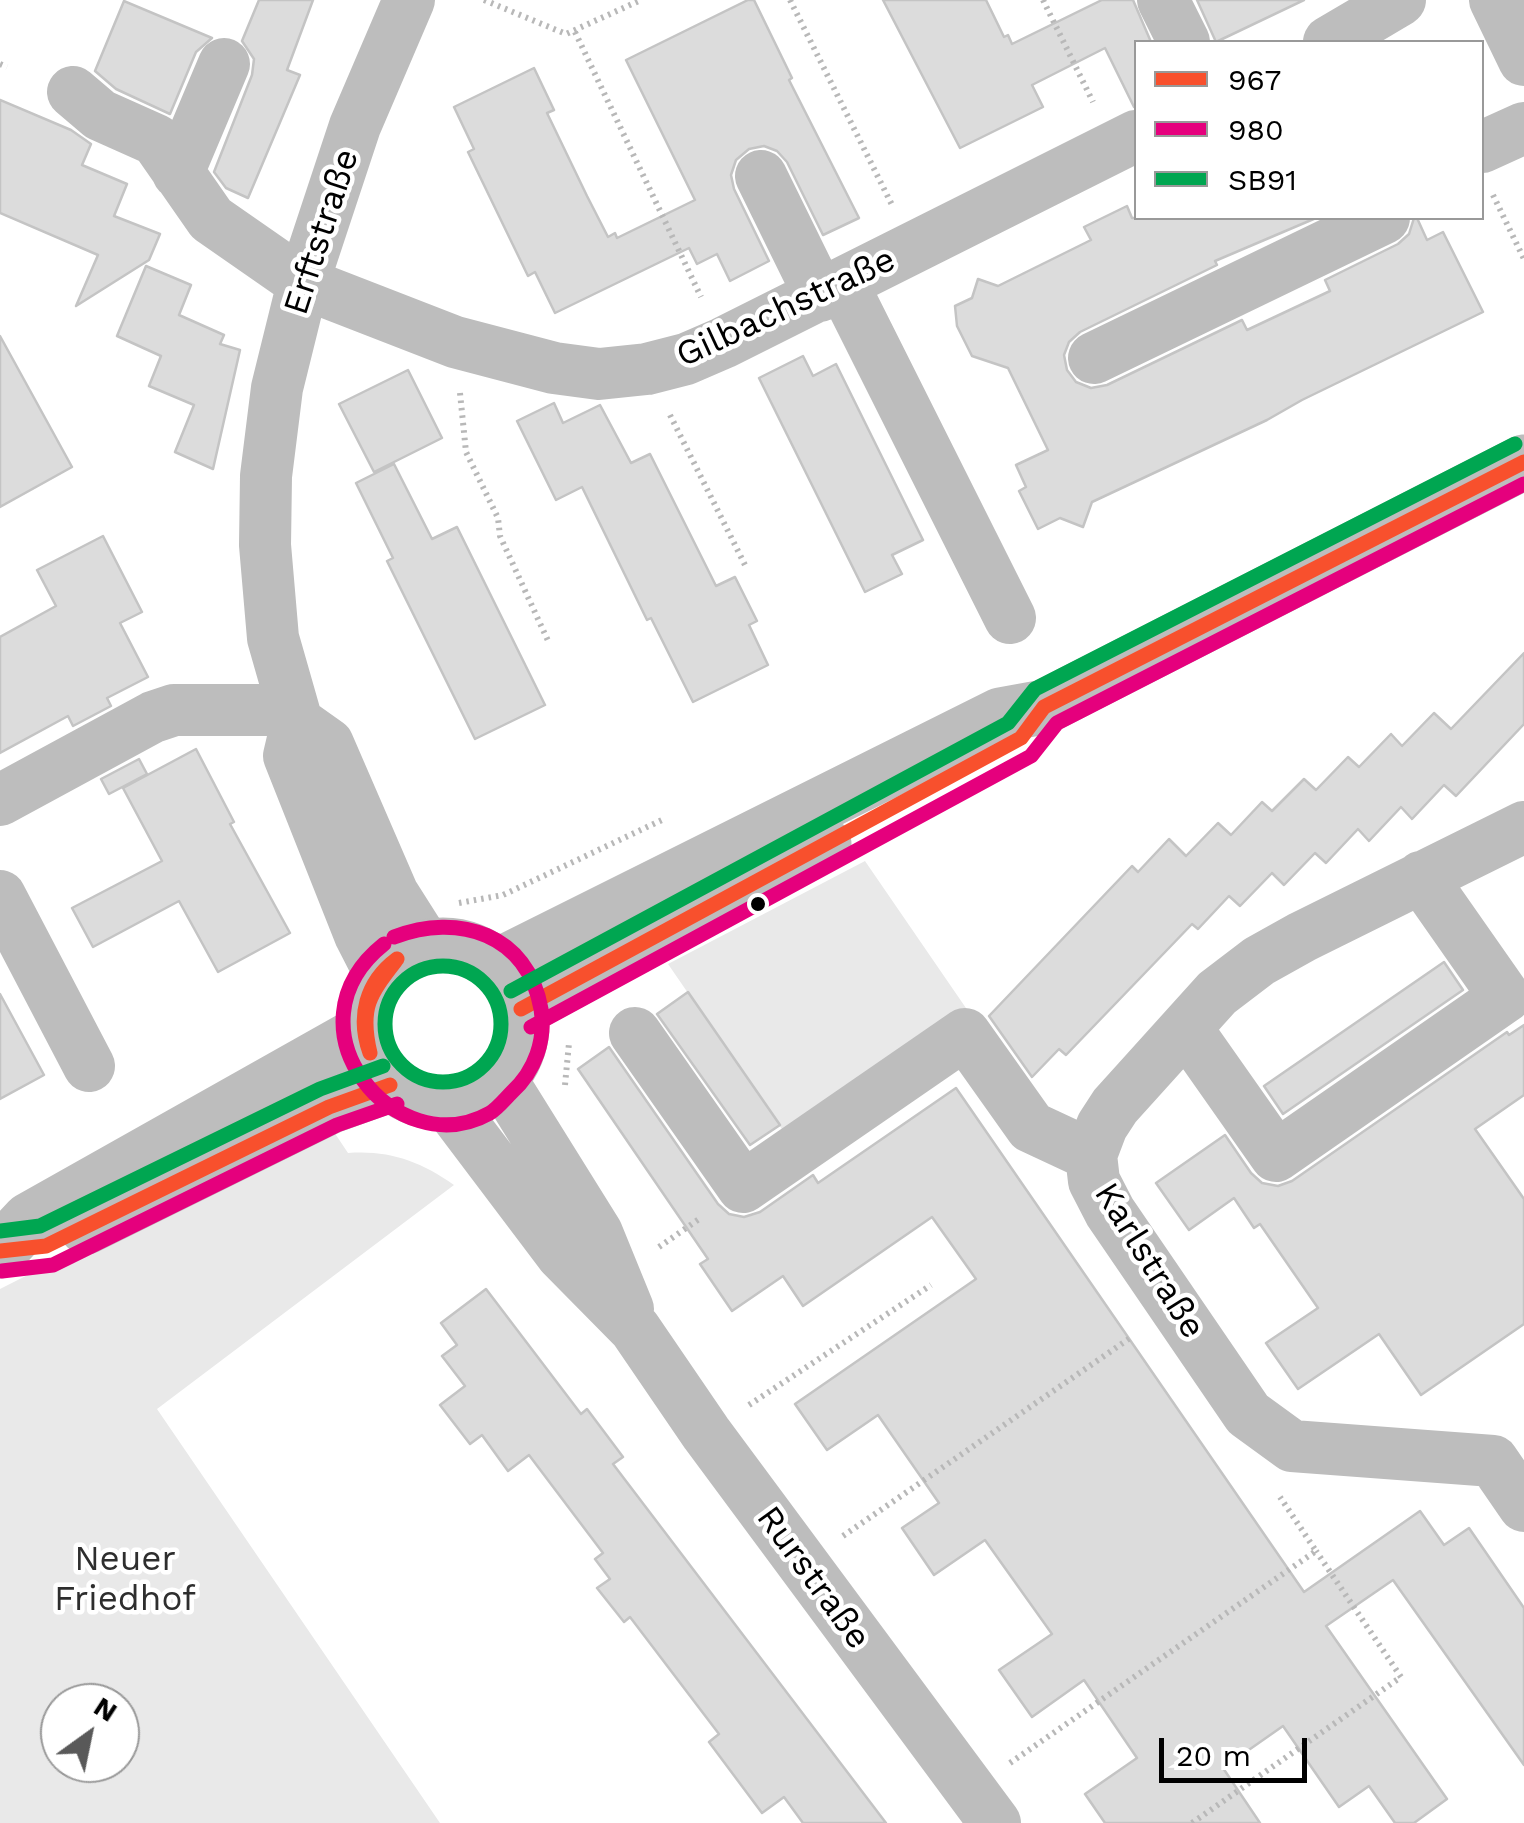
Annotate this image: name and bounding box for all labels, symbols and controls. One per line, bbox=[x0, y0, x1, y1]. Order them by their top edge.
legend bbox=[1134, 40, 1484, 220]
text: 967 bbox=[1228, 62, 1281, 97]
text: 980 bbox=[1228, 112, 1284, 147]
street label: Erftstraße bbox=[275, 144, 369, 320]
text: SB91 bbox=[1228, 162, 1297, 197]
street label: Gilbachstraße bbox=[670, 239, 902, 377]
unlabelled marker bbox=[748, 894, 768, 914]
street label: Karlstraße bbox=[1085, 1175, 1213, 1347]
street label: Rurstraße bbox=[747, 1498, 879, 1658]
park label: Neuer Friedhof bbox=[54, 1539, 196, 1621]
north arrow bbox=[40, 1683, 140, 1783]
text: N bbox=[88, 1690, 123, 1729]
scale bar bbox=[1164, 1718, 1312, 1780]
text: 20 m bbox=[1176, 1738, 1251, 1773]

